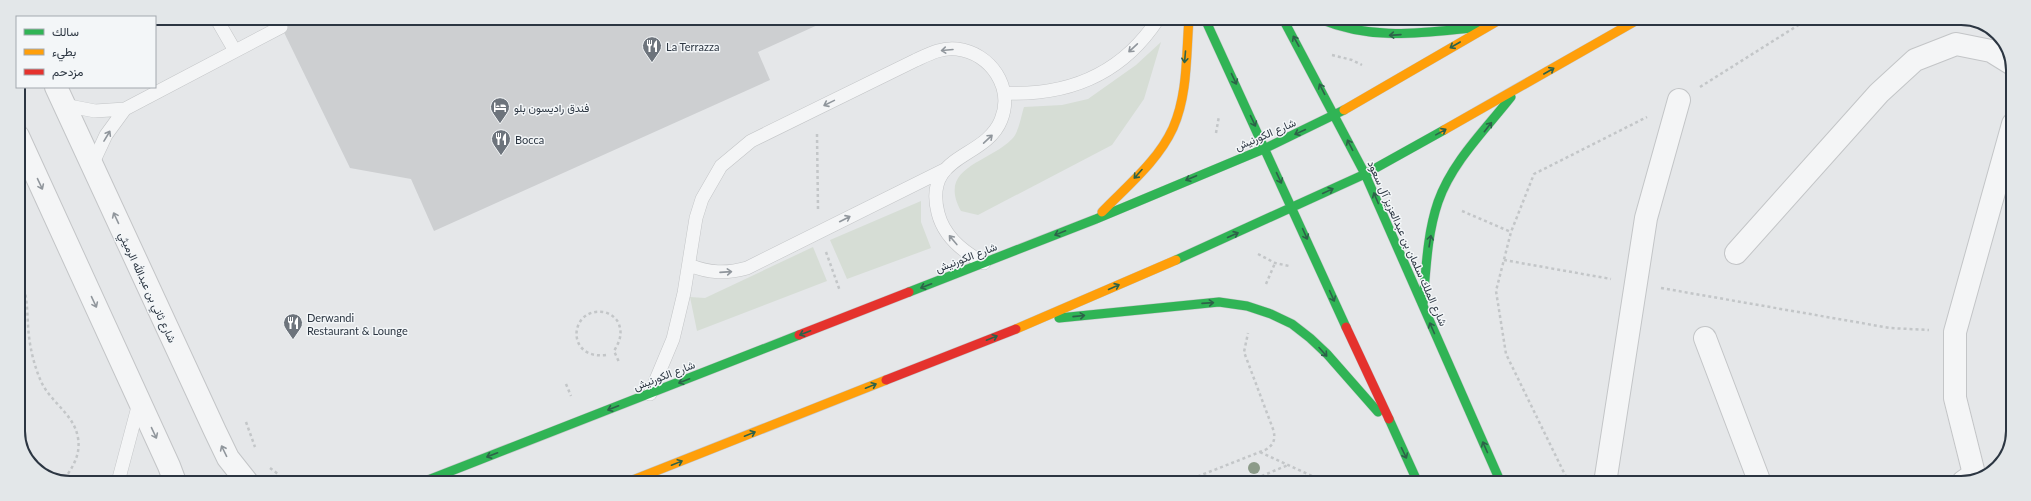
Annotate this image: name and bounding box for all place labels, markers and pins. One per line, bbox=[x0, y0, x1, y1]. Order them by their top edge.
restaurant icon: La Terrazza bbox=[641, 35, 663, 63]
place label: La Terrazza bbox=[666, 40, 719, 53]
hotel icon: فندق راديسون بلو bbox=[489, 96, 511, 124]
place label: فندق راديسون بلو bbox=[514, 101, 589, 115]
restaurant icon: Bocca bbox=[490, 128, 512, 156]
place label: Bocca bbox=[515, 133, 544, 146]
place label: Derwandi Restaurant & Lounge bbox=[307, 311, 408, 337]
restaurant icon: Derwandi Restaurant & Lounge bbox=[282, 312, 304, 340]

